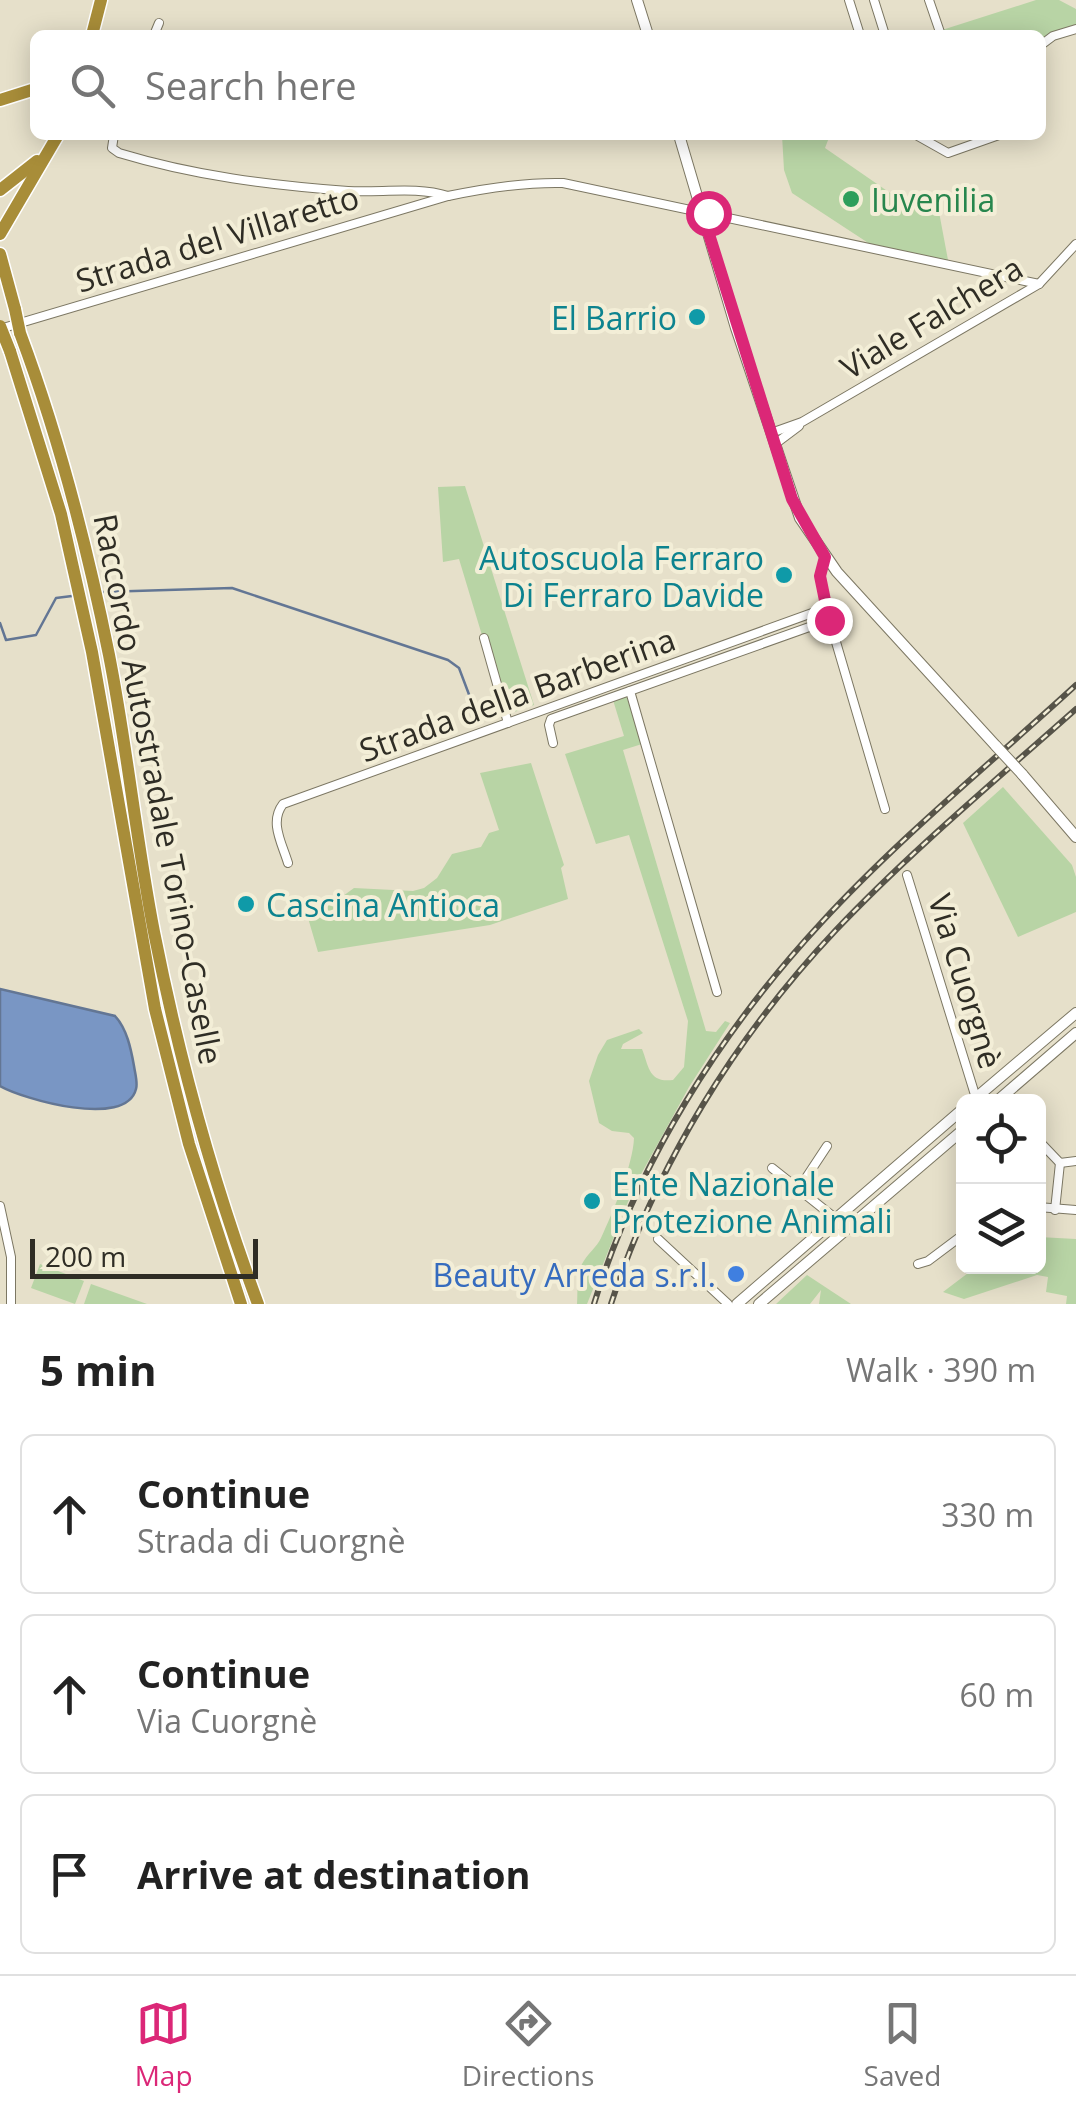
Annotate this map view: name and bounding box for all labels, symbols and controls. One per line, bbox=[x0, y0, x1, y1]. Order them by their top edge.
search box bbox=[30, 30, 1046, 140]
icon: search bbox=[65, 58, 120, 113]
text: Search here bbox=[145, 59, 357, 111]
street label: Strada del Villaretto bbox=[70, 175, 364, 301]
place label: Iuvenilia bbox=[871, 178, 995, 221]
marker: Iuvenilia bbox=[840, 188, 862, 210]
route start bbox=[686, 191, 732, 237]
street label: Viale Falchera bbox=[832, 246, 1030, 388]
place label: El Barrio bbox=[551, 296, 677, 339]
marker: El Barrio bbox=[686, 306, 708, 328]
street label: Raccordo Autostradale Torino-Caselle bbox=[84, 510, 234, 1068]
place label: Autoscuola Ferraro Di Ferraro Davide bbox=[479, 536, 764, 616]
marker: Autoscuola Ferraro Di Ferraro Davide bbox=[773, 564, 795, 586]
route end bbox=[807, 598, 853, 644]
street label: Strada della Barberina bbox=[353, 617, 681, 771]
place label: Cascina Antioca bbox=[266, 883, 500, 926]
street label: Via Cuorgnè bbox=[919, 888, 1013, 1074]
marker: Cascina Antioca bbox=[235, 893, 257, 915]
map controls bbox=[956, 1094, 1046, 1274]
button: locate bbox=[956, 1094, 1046, 1184]
place label: Ente Nazionale Protezione Animali bbox=[612, 1162, 893, 1242]
button: layers bbox=[956, 1184, 1046, 1274]
marker: Ente Nazionale Protezione Animali bbox=[581, 1190, 603, 1212]
scale bar bbox=[30, 1234, 258, 1278]
text: 200 m bbox=[45, 1237, 126, 1275]
place label: Beauty Arreda s.r.l. bbox=[433, 1253, 716, 1296]
marker: Beauty Arreda s.r.l. bbox=[725, 1263, 747, 1285]
text: 5 min bbox=[40, 1341, 157, 1398]
text: Walk · 390 m bbox=[846, 1348, 1036, 1391]
text: Continue bbox=[137, 1467, 310, 1519]
icon: ahead bbox=[42, 1487, 97, 1542]
text: 330 m bbox=[941, 1493, 1034, 1536]
text: Strada di Cuorgnè bbox=[137, 1519, 406, 1562]
text: Continue bbox=[137, 1647, 310, 1699]
icon: ahead bbox=[42, 1667, 97, 1722]
text: 60 m bbox=[959, 1673, 1034, 1716]
text: Via Cuorgnè bbox=[137, 1699, 317, 1742]
icon: arrive bbox=[42, 1847, 97, 1902]
text: Arrive at destination bbox=[137, 1848, 531, 1900]
tab: Map bbox=[135, 1996, 193, 2094]
tab: Directions bbox=[462, 1996, 594, 2094]
tab: Saved bbox=[864, 1996, 941, 2094]

